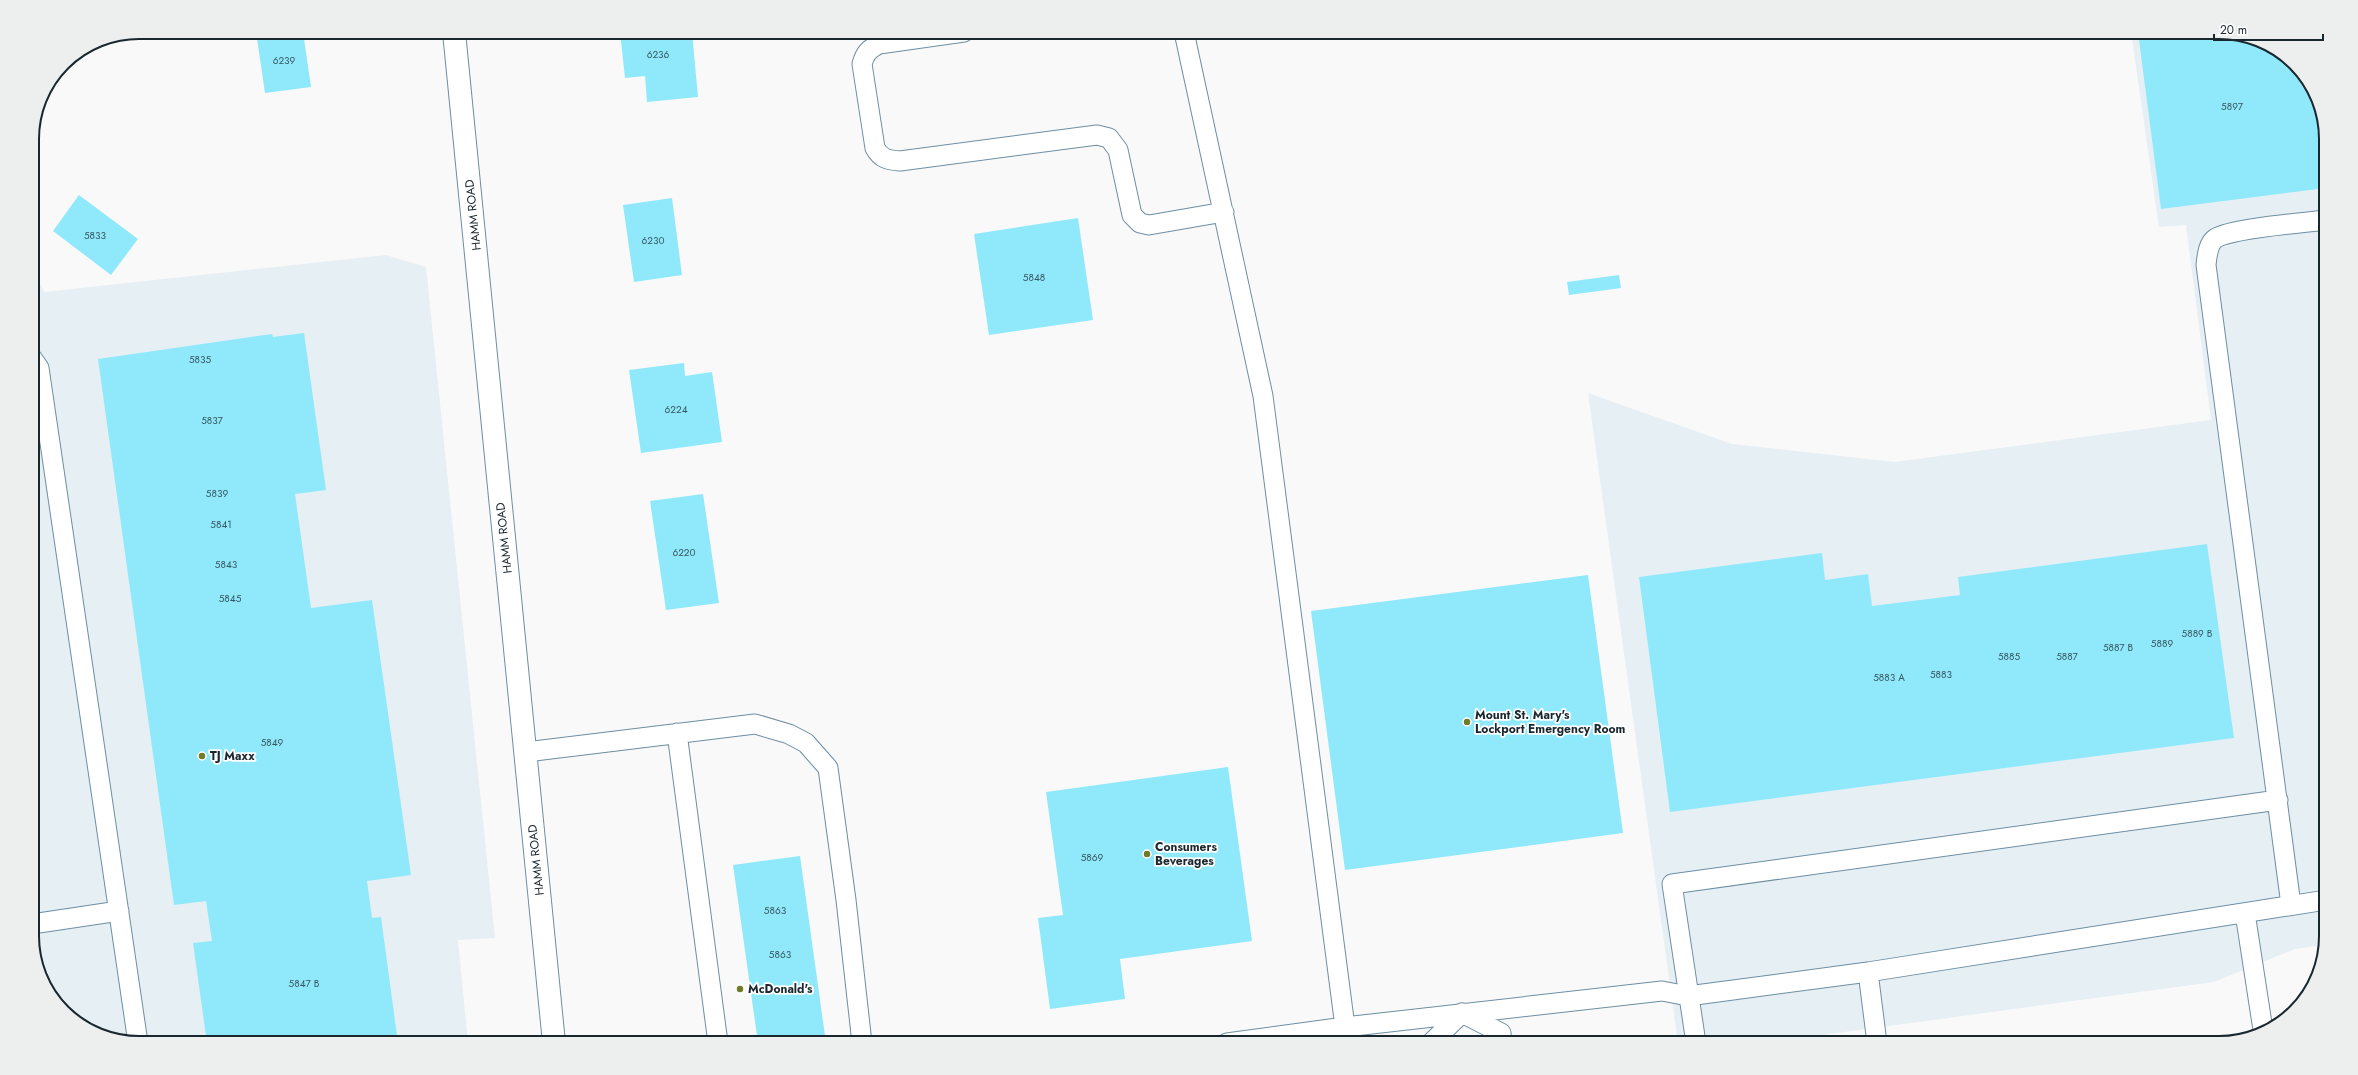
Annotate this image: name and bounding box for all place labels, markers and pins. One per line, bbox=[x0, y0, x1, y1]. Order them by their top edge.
place label: Mount St. Mary's Lockport Emergency Room bbox=[1475, 706, 1626, 738]
marker: Mount St. Mary's Lockport Emergency Room bbox=[1462, 717, 1472, 727]
place label: TJ Maxx bbox=[210, 747, 255, 765]
marker: TJ Maxx bbox=[197, 751, 207, 761]
place label: Consumers Beverages bbox=[1155, 838, 1217, 870]
marker: Consumers Beverages bbox=[1142, 849, 1152, 859]
place label: McDonald's bbox=[748, 980, 813, 998]
marker: McDonald's bbox=[735, 984, 745, 994]

